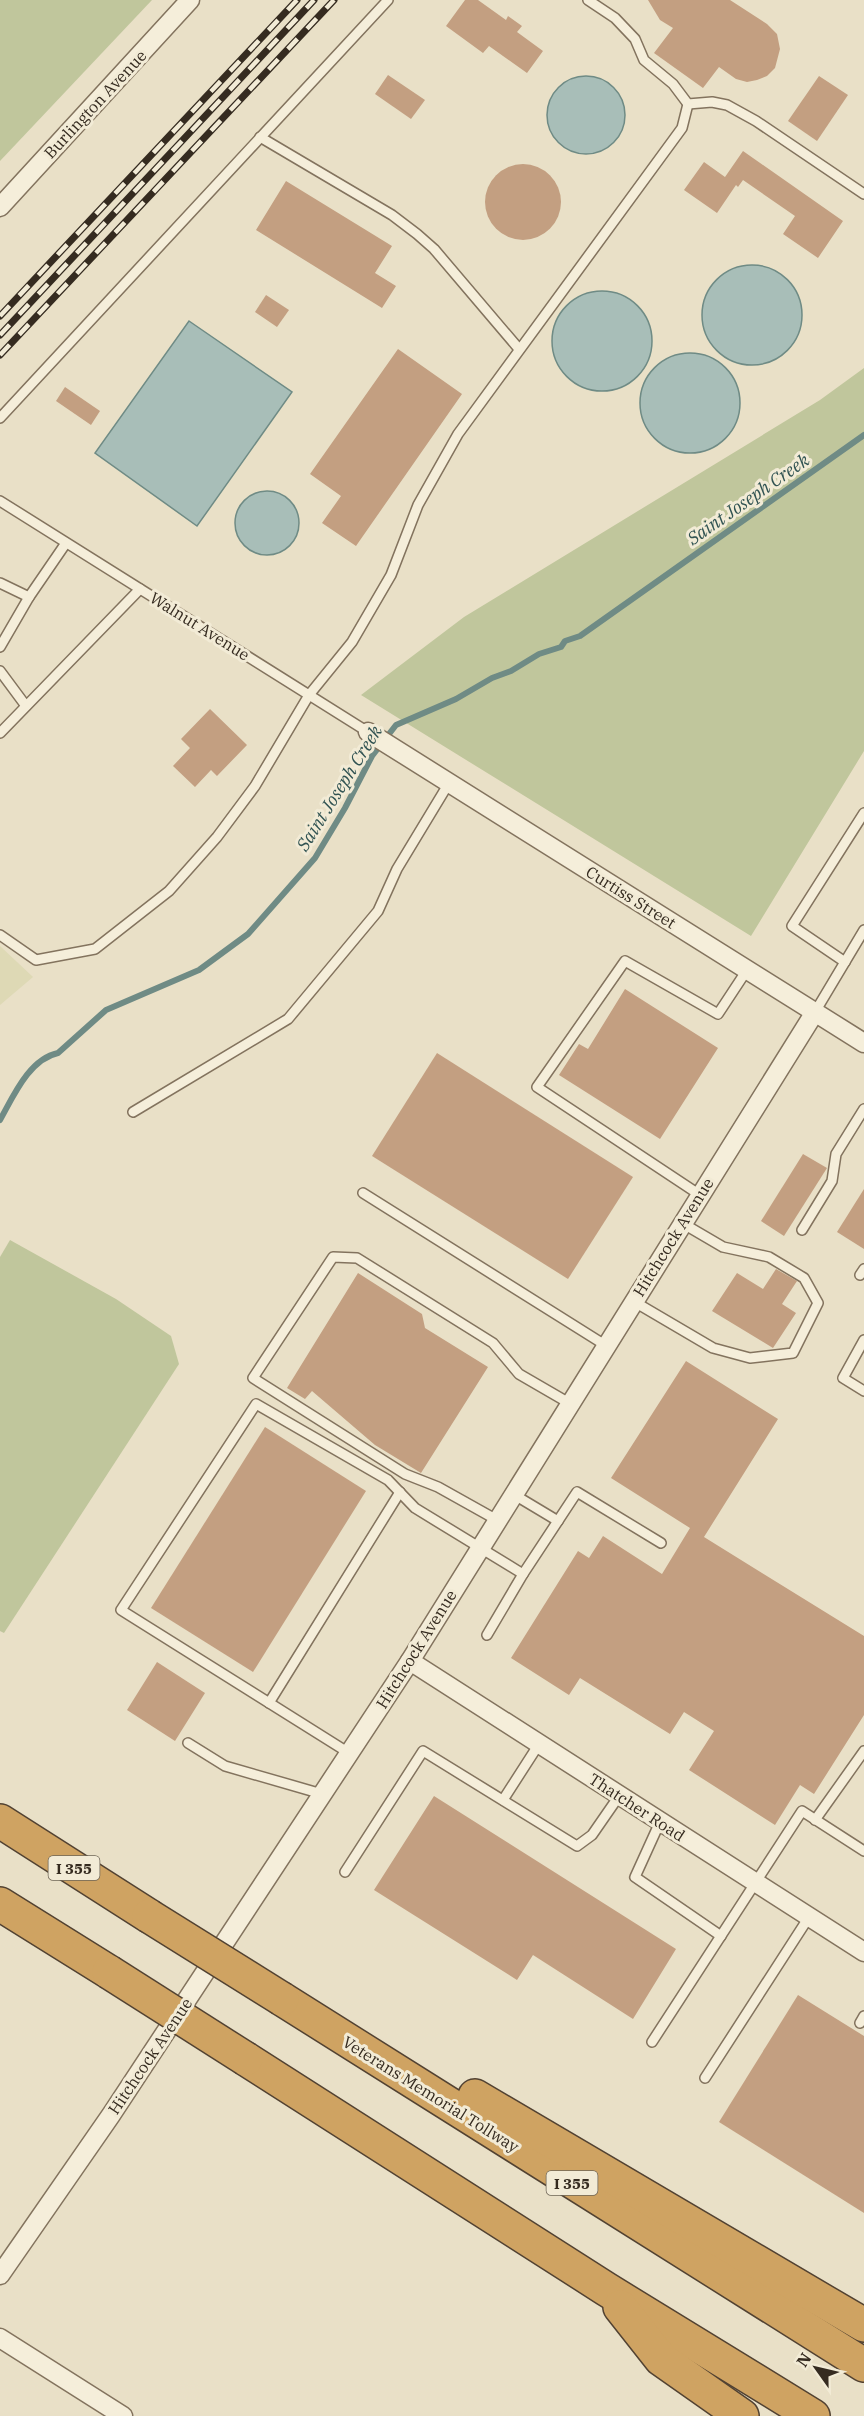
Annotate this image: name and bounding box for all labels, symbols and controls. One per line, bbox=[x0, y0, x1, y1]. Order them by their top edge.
street label: Burlington Avenue bbox=[40, 46, 150, 162]
water label: Saint Joseph Creek bbox=[682, 448, 814, 550]
street label: Walnut Avenue bbox=[146, 587, 254, 665]
water label: Saint Joseph Creek bbox=[291, 720, 387, 856]
street label: Curtiss Street bbox=[582, 861, 680, 933]
street label: Hitchcock Avenue bbox=[628, 1174, 718, 1300]
street label: Hitchcock Avenue bbox=[371, 1586, 461, 1712]
street label: Thatcher Road bbox=[585, 1769, 689, 1846]
road number: I 355 bbox=[48, 1856, 100, 1880]
street label: Hitchcock Avenue bbox=[104, 1994, 196, 2118]
street label: Veterans Memorial Tollway bbox=[339, 2031, 523, 2157]
road number: I 355 bbox=[546, 2171, 598, 2195]
north arrow bbox=[786, 2338, 846, 2398]
text: N bbox=[792, 2349, 815, 2370]

